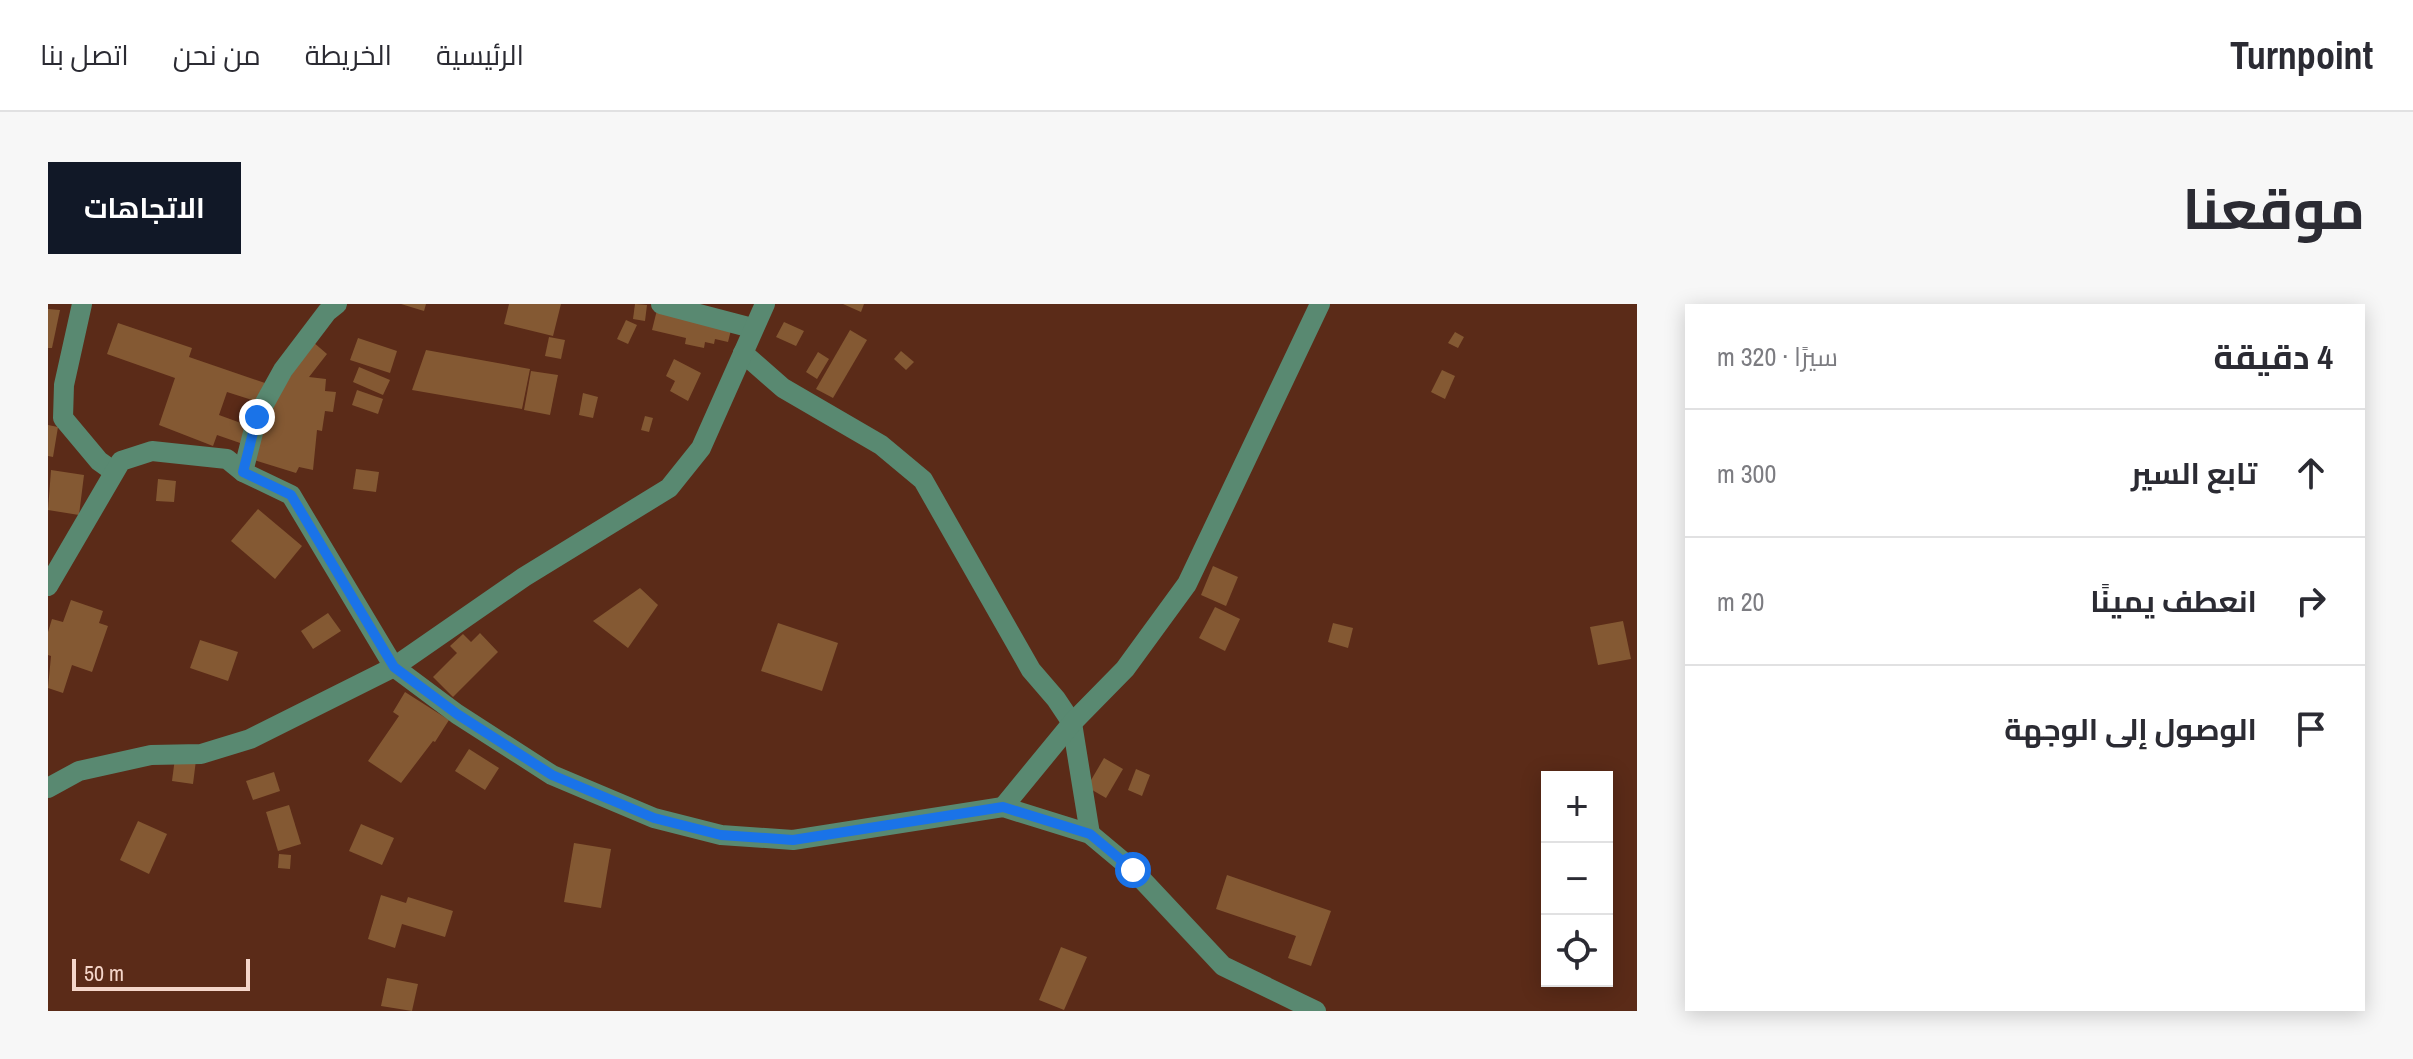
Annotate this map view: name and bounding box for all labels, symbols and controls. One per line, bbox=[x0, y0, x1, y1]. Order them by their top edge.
text: Turnpoint bbox=[2230, 30, 2373, 81]
text: اتصل بنا bbox=[40, 36, 129, 74]
text: من نحن bbox=[173, 36, 261, 74]
text: الخريطة bbox=[305, 36, 392, 74]
text: الرئيسية bbox=[436, 36, 524, 74]
button: الاتجاهات bbox=[48, 162, 241, 254]
text: موقعنا bbox=[2182, 171, 2365, 246]
text: 4 دقيقة bbox=[2214, 334, 2333, 380]
text: سيرًا · 320 m bbox=[1717, 339, 1838, 374]
route end bbox=[239, 399, 275, 435]
icon: ahead bbox=[2289, 451, 2333, 495]
text: تابع السير bbox=[2131, 453, 2257, 493]
text: 300 m bbox=[1717, 456, 1776, 491]
icon: right bbox=[2289, 579, 2333, 623]
text: انعطف يمينًا bbox=[2090, 581, 2257, 621]
text: 20 m bbox=[1717, 584, 1764, 619]
icon: arrive bbox=[2289, 707, 2333, 751]
text: الوصول إلى الوجهة bbox=[2004, 709, 2257, 749]
map controls bbox=[1541, 771, 1613, 987]
button: + bbox=[1541, 771, 1613, 843]
button: − bbox=[1541, 843, 1613, 915]
route start bbox=[1115, 852, 1151, 888]
button: locate bbox=[1541, 915, 1613, 987]
scale bar bbox=[72, 955, 250, 991]
text: 50 m bbox=[84, 958, 124, 988]

